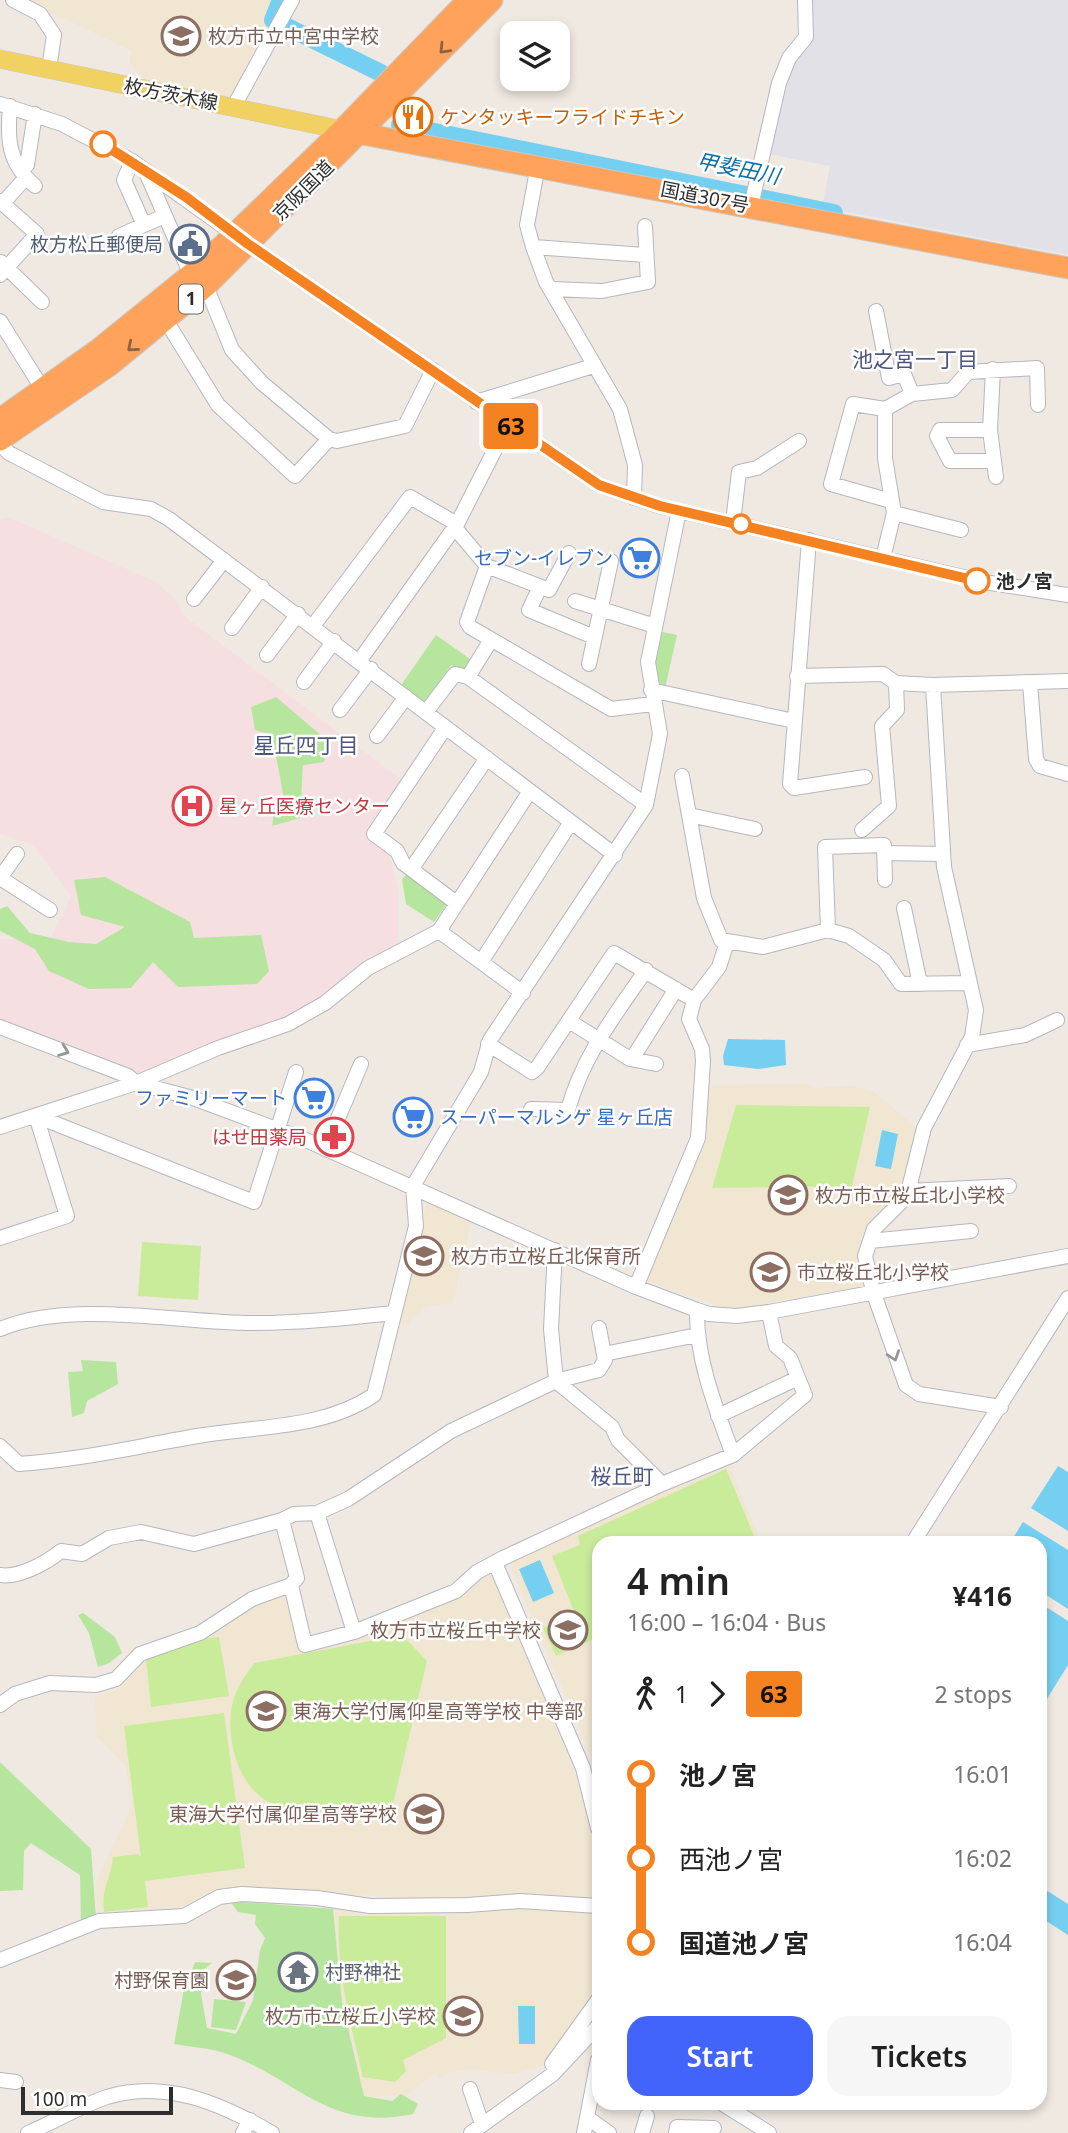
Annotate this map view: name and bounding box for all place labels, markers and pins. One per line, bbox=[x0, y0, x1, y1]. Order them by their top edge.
school or university icon: 枚方市立中宮中学校 bbox=[160, 15, 202, 57]
place label: 枚方市立中宮中学校 bbox=[208, 23, 379, 49]
restaurant icon: ケンタッキーフライドチキン bbox=[392, 96, 434, 138]
place label: ケンタッキーフライドチキン bbox=[440, 104, 685, 130]
unlabelled marker bbox=[90, 131, 116, 157]
public building icon: 枚方松丘郵便局 bbox=[169, 223, 211, 265]
place label: 枚方松丘郵便局 bbox=[30, 231, 163, 257]
unlabelled marker bbox=[731, 514, 751, 534]
supermarket icon: セブン-イレブン bbox=[619, 537, 661, 579]
place label: セブン-イレブン bbox=[474, 545, 613, 571]
marker: 池ノ宮 bbox=[964, 568, 990, 594]
place label: 池ノ宮 bbox=[996, 568, 1053, 594]
hospital icon: 星ヶ丘医療センター bbox=[171, 785, 213, 827]
place label: 星ヶ丘医療センター bbox=[219, 793, 390, 819]
supermarket icon: ファミリーマート bbox=[293, 1077, 335, 1119]
place label: ファミリーマート bbox=[135, 1085, 287, 1111]
supermarket icon: スーパーマルシゲ 星ヶ丘店 bbox=[392, 1096, 434, 1138]
place label: スーパーマルシゲ 星ヶ丘店 bbox=[440, 1104, 673, 1130]
pharmacy icon: はせ田薬局 bbox=[313, 1116, 355, 1158]
place label: はせ田薬局 bbox=[212, 1124, 307, 1150]
school or university icon: 枚方市立桜丘北小学校 bbox=[767, 1174, 809, 1216]
place label: 枚方市立桜丘北小学校 bbox=[815, 1182, 1005, 1208]
school or university icon: 枚方市立桜丘北保育所 bbox=[403, 1235, 445, 1277]
place label: 枚方市立桜丘北保育所 bbox=[451, 1243, 641, 1269]
school or university icon: 市立桜丘北小学校 bbox=[749, 1251, 791, 1293]
place label: 市立桜丘北小学校 bbox=[797, 1259, 949, 1285]
school or university icon: 枚方市立桜丘中学校 bbox=[547, 1609, 589, 1651]
place label: 枚方市立桜丘中学校 bbox=[370, 1617, 541, 1643]
school or university icon: 東海大学付属仰星高等学校 中等部 bbox=[245, 1690, 287, 1732]
place label: 東海大学付属仰星高等学校 中等部 bbox=[293, 1698, 583, 1724]
school or university icon: 東海大学付属仰星高等学校 bbox=[403, 1793, 445, 1835]
place label: 東海大学付属仰星高等学校 bbox=[169, 1801, 397, 1827]
temple icon: 村野神社 bbox=[277, 1951, 319, 1993]
school or university icon: 村野保育園 bbox=[215, 1959, 257, 2001]
place label: 村野神社 bbox=[325, 1959, 401, 1985]
place label: 村野保育園 bbox=[114, 1967, 209, 1993]
school or university icon: 枚方市立桜丘小学校 bbox=[442, 1995, 484, 2037]
place label: 枚方市立桜丘小学校 bbox=[265, 2003, 436, 2029]

